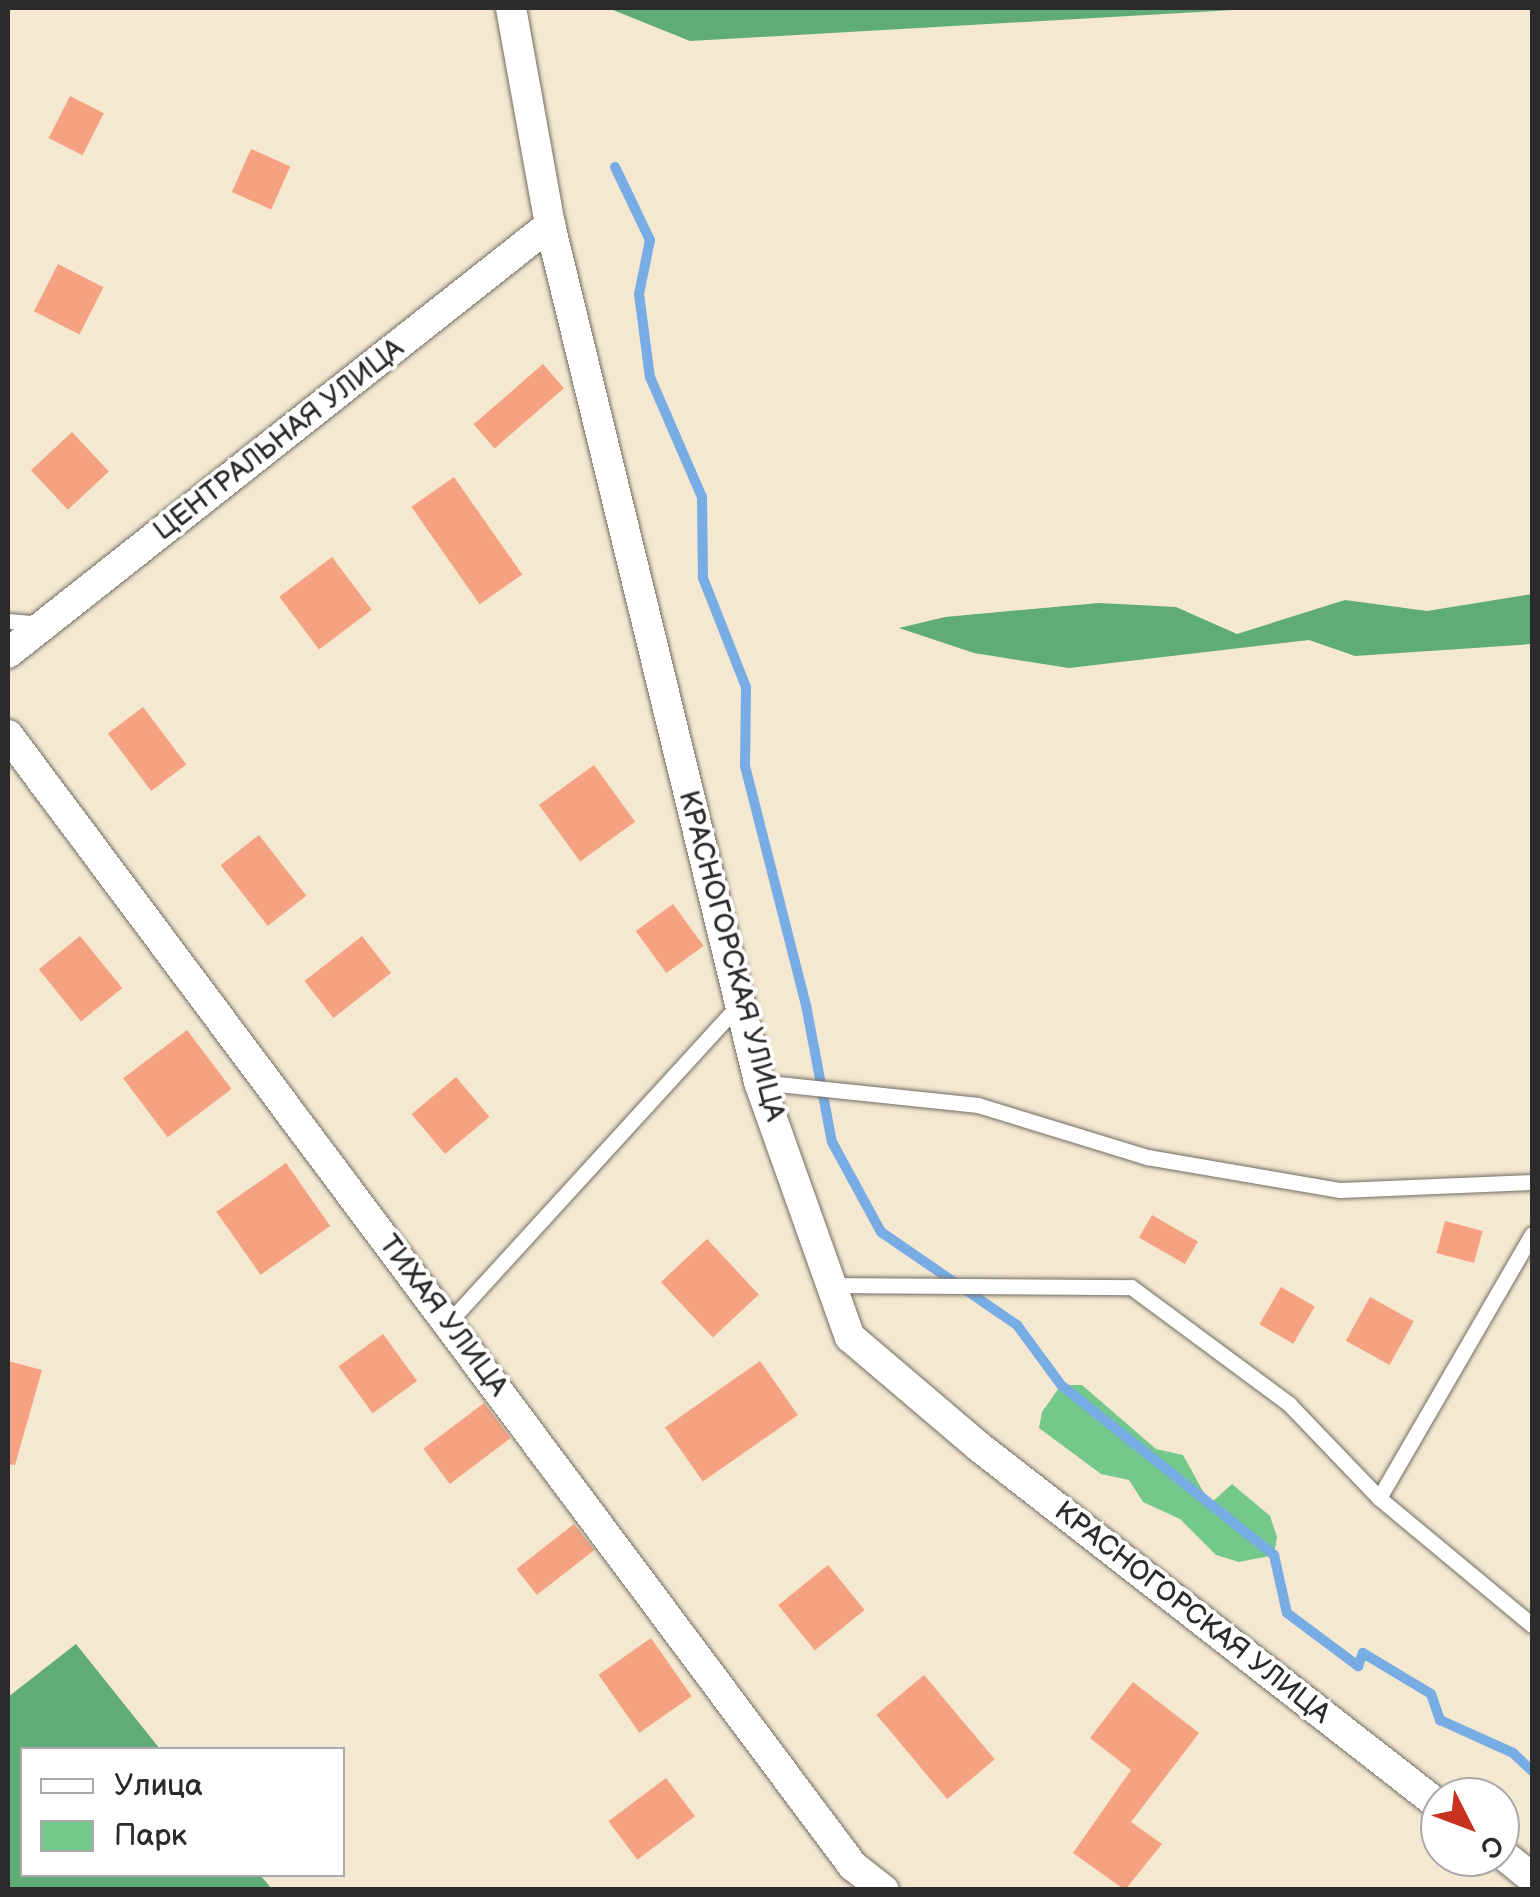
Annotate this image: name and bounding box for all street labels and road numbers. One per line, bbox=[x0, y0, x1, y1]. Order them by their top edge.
street label: ЦЕНТРАЛЬНАЯ УЛИЦА bbox=[147, 332, 411, 548]
street label: КРАСНОГОРСКАЯ УЛИЦА bbox=[671, 787, 791, 1125]
street label: ТИХАЯ УЛИЦА bbox=[371, 1229, 515, 1403]
street label: КРАСНОГОРСКАЯ УЛИЦА bbox=[1047, 1495, 1337, 1731]

